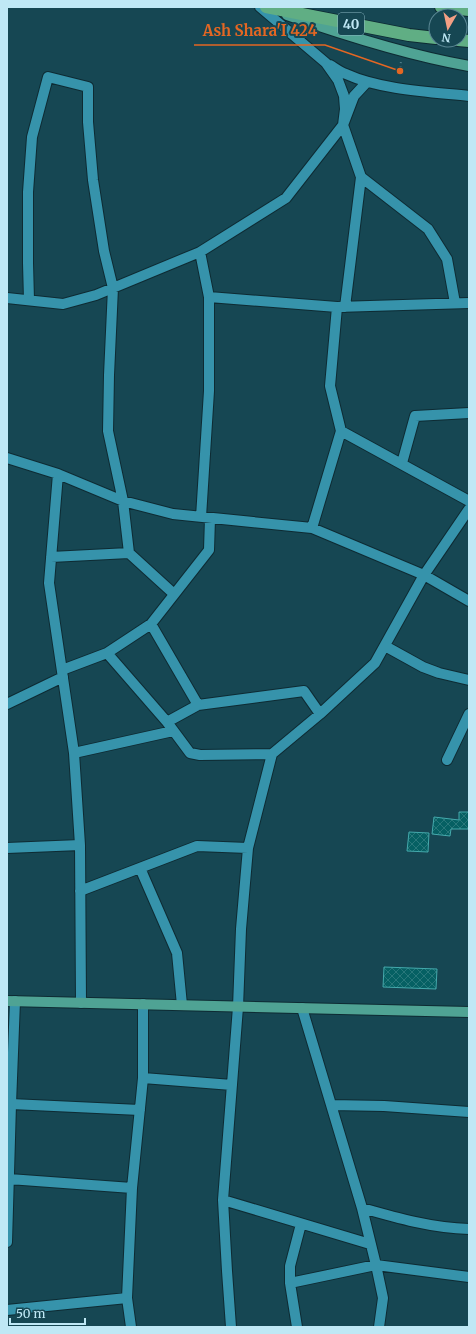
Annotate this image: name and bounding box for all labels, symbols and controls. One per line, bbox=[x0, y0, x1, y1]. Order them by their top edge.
north arrow bbox=[428, 8, 468, 48]
road number: 40 bbox=[338, 13, 364, 35]
callout: Ash Shara'I 424 bbox=[194, 18, 325, 45]
text: Ash Shara'I 424 bbox=[202, 21, 318, 40]
text: N bbox=[441, 30, 452, 45]
scale bar bbox=[10, 1300, 85, 1326]
text: 50 m bbox=[16, 1306, 45, 1321]

